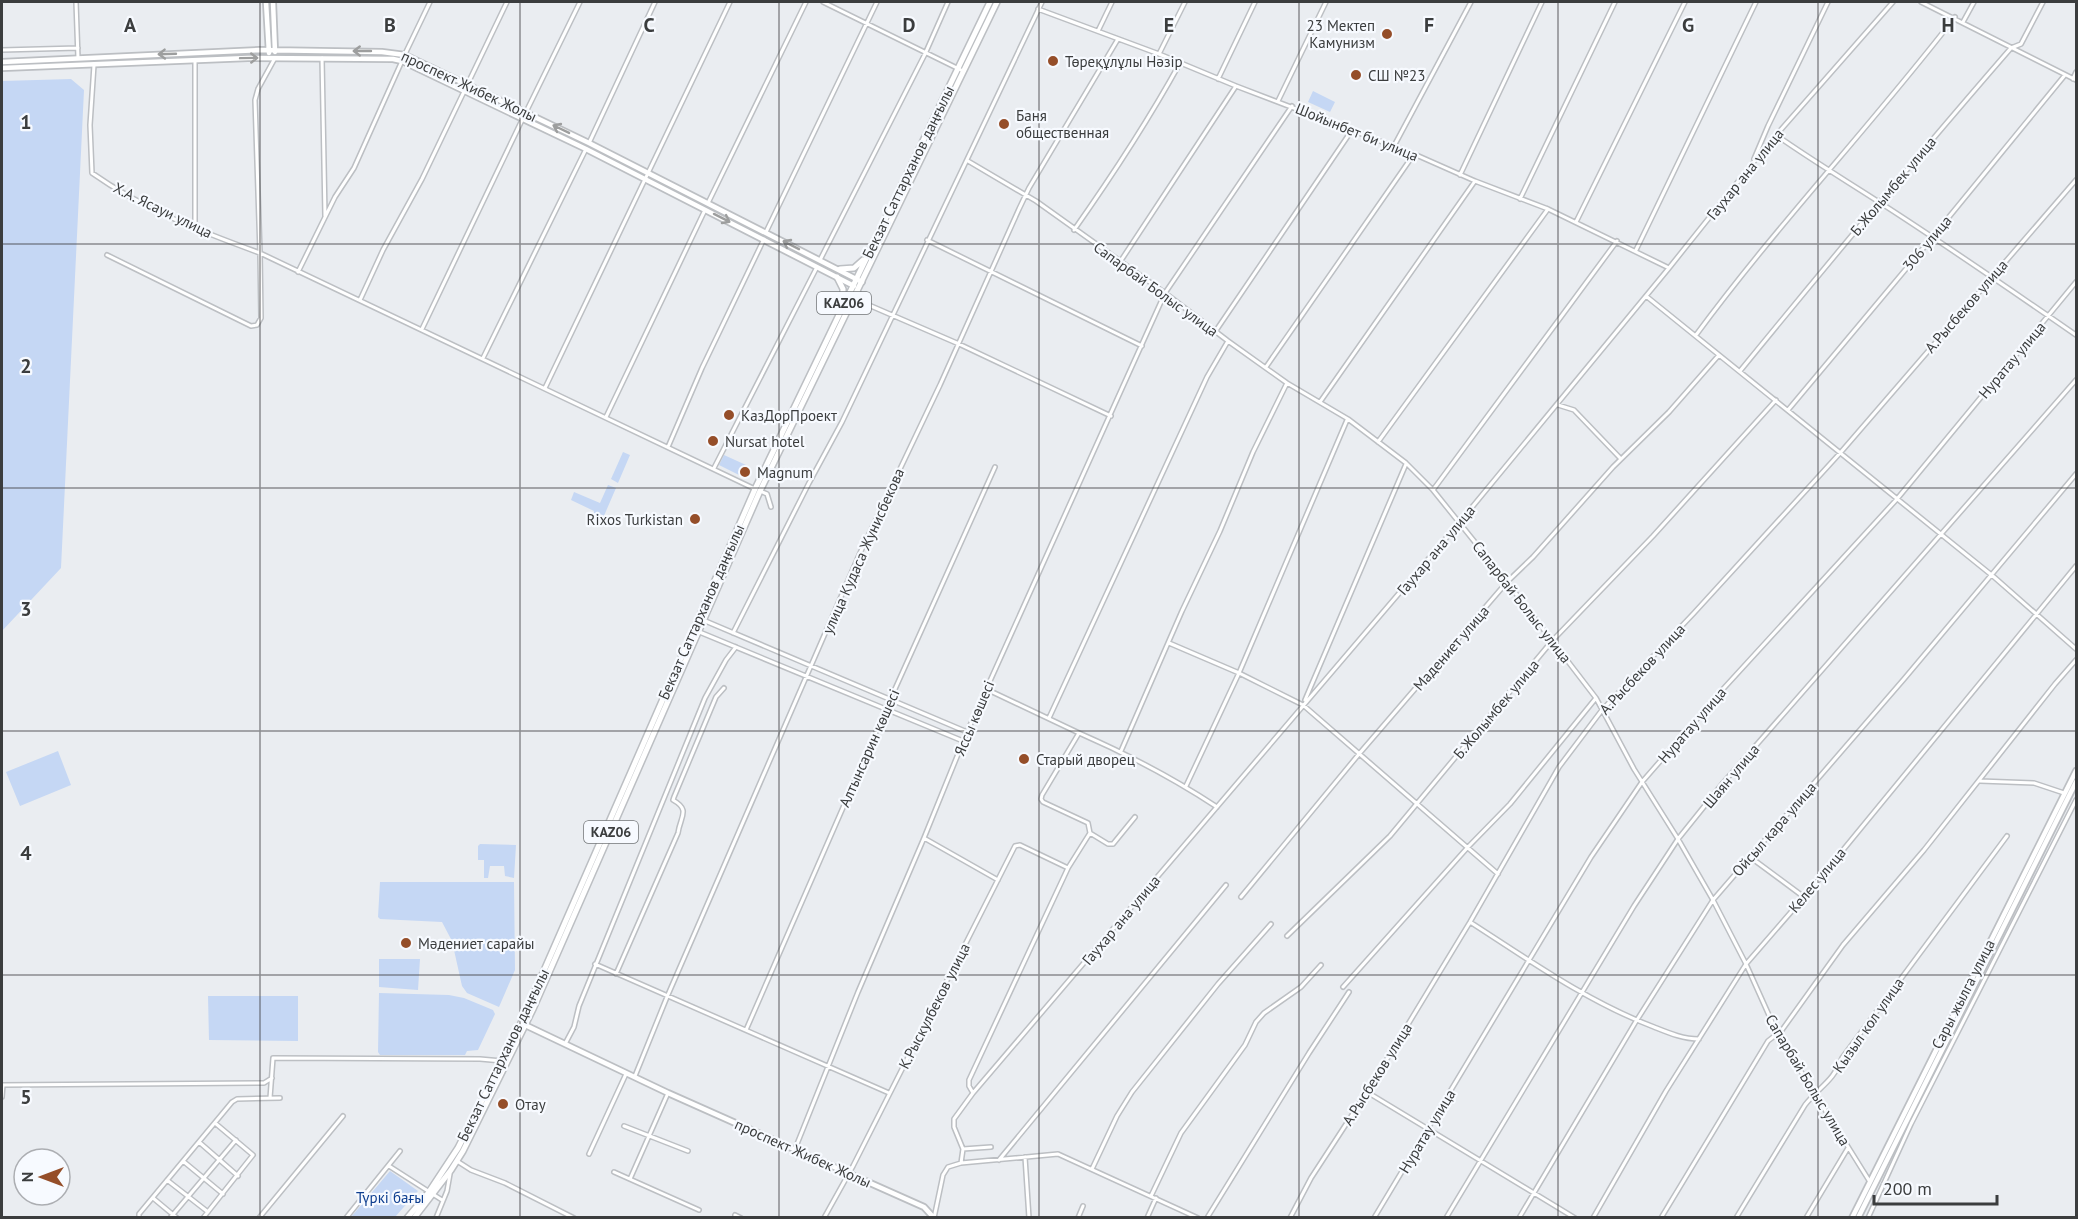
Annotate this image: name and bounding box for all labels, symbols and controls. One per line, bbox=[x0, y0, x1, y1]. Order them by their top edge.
text: A bbox=[124, 12, 137, 38]
text: B bbox=[384, 12, 396, 38]
text: C bbox=[643, 12, 655, 38]
text: D bbox=[903, 12, 916, 38]
text: E bbox=[1164, 12, 1174, 38]
text: F bbox=[1424, 12, 1434, 38]
text: G bbox=[1682, 12, 1694, 38]
text: H bbox=[1941, 12, 1955, 38]
place label: 23 Мектеп Камунизм bbox=[1307, 16, 1375, 52]
marker: 23 Мектеп Камунизм bbox=[1380, 27, 1394, 41]
one-way arrow bbox=[353, 46, 373, 57]
street label: проспект Жибек Жолы bbox=[398, 46, 540, 126]
one-way arrow bbox=[158, 49, 178, 60]
one-way arrow bbox=[238, 52, 258, 64]
place label: Төреқұлұлы Нәзір bbox=[1065, 52, 1183, 71]
marker: Төреқұлұлы Нәзір bbox=[1046, 54, 1060, 68]
place label: СШ №23 bbox=[1368, 66, 1425, 85]
marker: СШ №23 bbox=[1349, 68, 1363, 82]
street label: Бекзат Саттарханов даңғылы bbox=[858, 82, 958, 262]
street label: Шойынбет би улица bbox=[1293, 99, 1421, 165]
place label: Баня общественная bbox=[1016, 106, 1109, 142]
text: 1 bbox=[20, 109, 32, 135]
marker: Баня общественная bbox=[997, 117, 1011, 131]
one-way arrow bbox=[552, 123, 570, 134]
street label: Гаухар ана улица bbox=[1702, 125, 1788, 223]
street label: Б.Жолымбек улица bbox=[1846, 132, 1940, 240]
street label: Х.А. Ясауи улица bbox=[110, 178, 216, 242]
street label: 306 улица bbox=[1898, 211, 1956, 275]
one-way arrow bbox=[713, 212, 731, 224]
street label: Сапарбай Болыс улица bbox=[1090, 237, 1222, 341]
one-way arrow bbox=[783, 239, 801, 250]
street label: А.Рысбеков улица bbox=[1920, 255, 2012, 357]
road number: KАZ06 bbox=[817, 292, 871, 314]
street label: Нуратау улица bbox=[1974, 318, 2050, 402]
text: 2 bbox=[20, 353, 32, 379]
place label: КазДорПроект bbox=[741, 406, 837, 425]
marker: КазДорПроект bbox=[722, 408, 736, 422]
place label: Nursat hotel bbox=[725, 432, 805, 451]
marker: Nursat hotel bbox=[706, 434, 720, 448]
place label: Magnum bbox=[757, 463, 813, 482]
marker: Magnum bbox=[738, 465, 752, 479]
street label: улица Кудаса Жунисбекова bbox=[818, 465, 908, 637]
street label: Гаухар ана улица bbox=[1393, 501, 1479, 599]
place label: Rixos Turkistan bbox=[587, 510, 683, 529]
marker: Rixos Turkistan bbox=[688, 512, 702, 526]
street label: Бекзат Саттарханов даңғылы bbox=[654, 521, 748, 703]
street label: Сапарбай Болыс улица bbox=[1468, 537, 1576, 667]
text: 3 bbox=[20, 596, 32, 622]
street label: Мадениет улица bbox=[1409, 602, 1493, 694]
street label: А.Рысбеков улица bbox=[1595, 620, 1689, 718]
street label: Б.Жолымбек улица bbox=[1449, 655, 1543, 763]
street label: Яссы көшесі bbox=[950, 677, 998, 759]
street label: Нуратау улица bbox=[1654, 683, 1730, 767]
street label: Алтынсарин көшесі bbox=[834, 686, 904, 810]
street label: Шаян улица bbox=[1699, 740, 1763, 812]
place label: Старый дворец bbox=[1036, 750, 1135, 769]
marker: Старый дворец bbox=[1017, 752, 1031, 766]
street label: Ойсыл кара улица bbox=[1728, 778, 1820, 880]
road number: KАZ06 bbox=[584, 821, 638, 843]
text: 4 bbox=[20, 840, 32, 866]
street label: Келес улица bbox=[1784, 843, 1850, 917]
street label: Гаухар ана улица bbox=[1078, 871, 1164, 969]
place label: Мәдениет сарайы bbox=[418, 934, 534, 953]
marker: Мәдениет сарайы bbox=[399, 936, 413, 950]
street label: Сары жылга улица bbox=[1927, 936, 1999, 1052]
street label: К.Рыскулбеков улица bbox=[894, 940, 974, 1072]
street label: Бекзат Саттарханов даңғылы bbox=[453, 965, 553, 1145]
street label: Кызыл кол улица bbox=[1828, 974, 1908, 1076]
street label: Сапарбай Болыс улица bbox=[1761, 1011, 1855, 1149]
street label: А.Рысбеков улица bbox=[1338, 1019, 1416, 1129]
text: 5 bbox=[20, 1084, 32, 1110]
street label: Нуратау улица bbox=[1394, 1086, 1460, 1176]
place label: Отау bbox=[515, 1095, 546, 1114]
marker: Отау bbox=[496, 1097, 510, 1111]
street label: проспект Жибек Жолы bbox=[732, 1114, 874, 1192]
north arrow bbox=[12, 1147, 72, 1207]
scale bar bbox=[1874, 1168, 1997, 1206]
text: N bbox=[17, 1172, 37, 1182]
text: 200 m bbox=[1883, 1177, 1932, 1200]
park label: Түркі бағы bbox=[356, 1188, 424, 1207]

